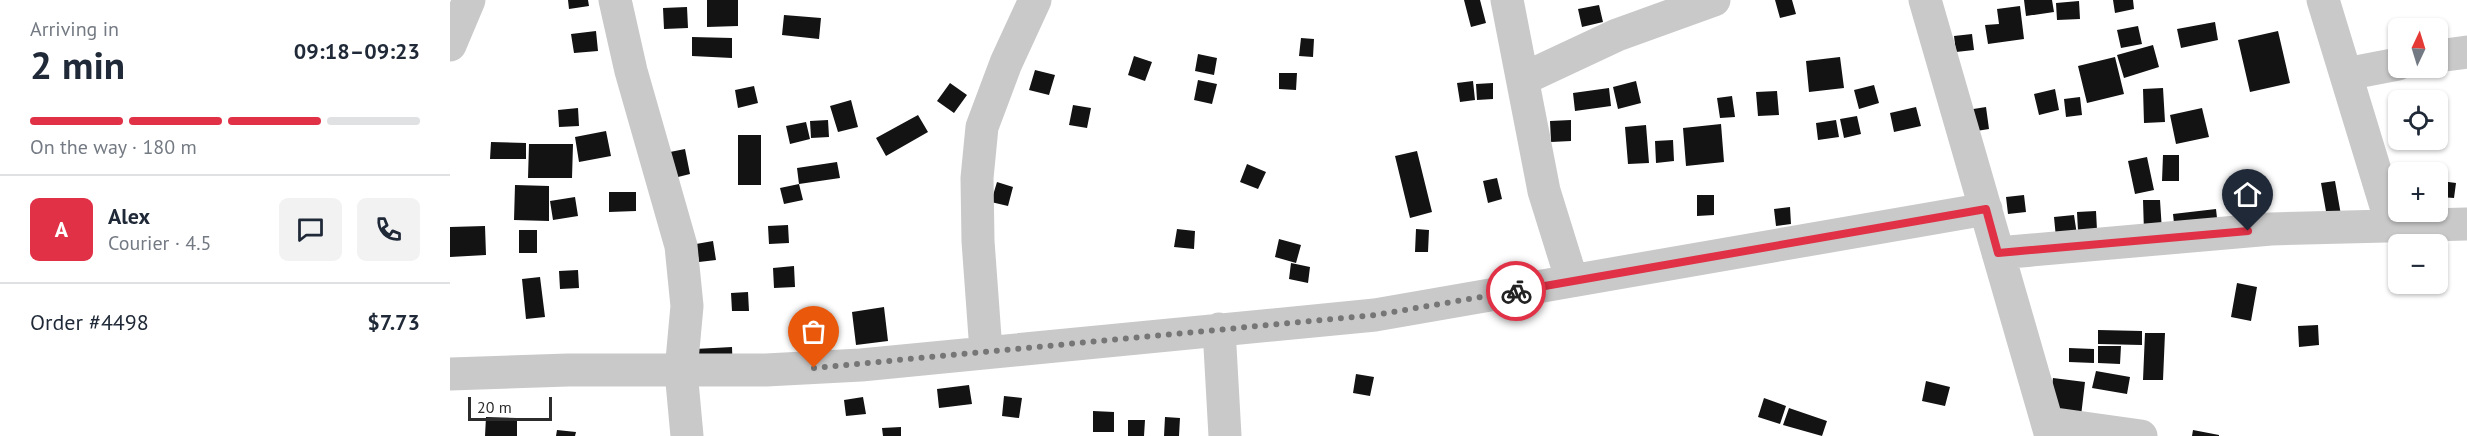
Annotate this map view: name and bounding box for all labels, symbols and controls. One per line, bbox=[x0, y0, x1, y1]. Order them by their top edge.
text: Arriving in bbox=[30, 16, 119, 42]
north arrow bbox=[2388, 18, 2448, 78]
map controls bbox=[2388, 18, 2448, 294]
text: 09:18–09:23 bbox=[294, 37, 420, 65]
text: 2 min bbox=[30, 39, 125, 90]
button: locate bbox=[2388, 90, 2448, 150]
text: On the way · 180 m bbox=[30, 134, 197, 160]
button: + bbox=[2388, 162, 2448, 222]
pin bbox=[2222, 169, 2273, 231]
icon: home bbox=[2231, 178, 2264, 211]
button: chat bbox=[279, 198, 342, 261]
button: phone bbox=[357, 198, 420, 261]
text: Alex bbox=[108, 202, 150, 230]
text: A bbox=[55, 215, 68, 243]
text: Courier · 4.5 bbox=[108, 230, 211, 256]
button: − bbox=[2388, 234, 2448, 294]
courier bbox=[1486, 261, 1546, 321]
icon: bike bbox=[1500, 275, 1533, 308]
pin bbox=[788, 306, 839, 368]
text: Order #4498 bbox=[30, 308, 149, 336]
text: $7.73 bbox=[367, 308, 420, 336]
icon: bag bbox=[797, 315, 830, 348]
scale bar bbox=[468, 394, 552, 422]
text: 20 m bbox=[477, 397, 512, 417]

